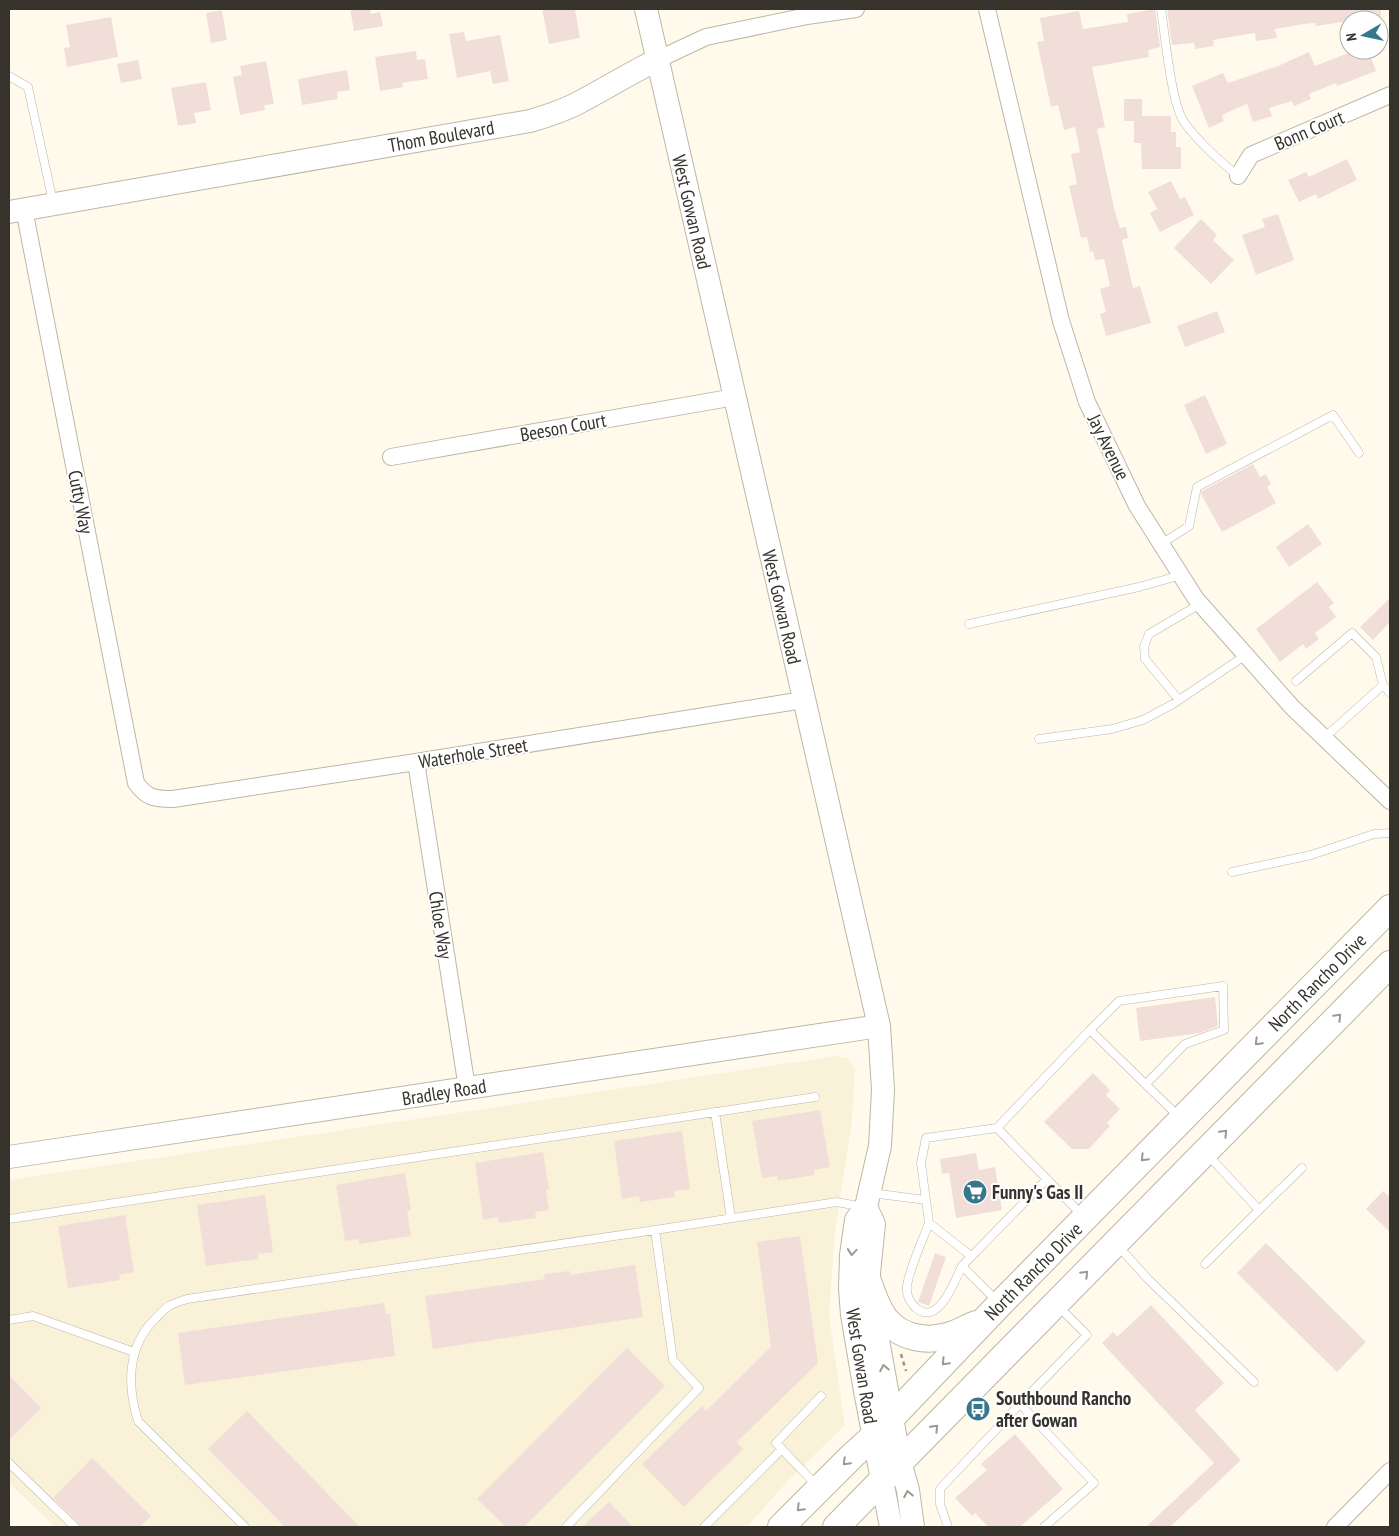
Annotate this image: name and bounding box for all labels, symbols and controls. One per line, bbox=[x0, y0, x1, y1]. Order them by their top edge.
north arrow bbox=[1339, 10, 1389, 60]
text: N bbox=[1342, 32, 1361, 42]
street label: Bonn Court bbox=[1271, 104, 1348, 155]
street label: Thom Boulevard bbox=[386, 115, 496, 157]
street label: West Gowan Road bbox=[667, 152, 717, 272]
street label: Beeson Court bbox=[518, 407, 609, 446]
street label: Jay Avenue bbox=[1082, 409, 1135, 484]
street label: Cutty Way bbox=[63, 468, 99, 537]
street label: West Gowan Road bbox=[757, 547, 807, 667]
street label: Waterhole Street bbox=[417, 732, 530, 773]
street label: Chloe Way bbox=[424, 889, 458, 961]
street label: North Rancho Drive bbox=[1263, 928, 1371, 1036]
one-way arrow bbox=[1332, 1014, 1341, 1023]
one-way arrow bbox=[1254, 1036, 1263, 1045]
street label: Bradley Road bbox=[400, 1074, 488, 1110]
one-way arrow bbox=[1218, 1130, 1227, 1139]
one-way arrow bbox=[1141, 1152, 1150, 1161]
supermarket icon: Funny's Gas II bbox=[962, 1179, 988, 1205]
place label: Funny's Gas II bbox=[992, 1180, 1083, 1204]
street label: North Rancho Drive bbox=[979, 1217, 1087, 1325]
one-way arrow bbox=[847, 1248, 858, 1256]
one-way arrow bbox=[1079, 1271, 1088, 1280]
street label: West Gowan Road bbox=[841, 1307, 883, 1425]
one-way arrow bbox=[942, 1356, 951, 1365]
one-way arrow bbox=[880, 1364, 890, 1373]
place label: Southbound Rancho after Gowan bbox=[996, 1386, 1131, 1432]
bus stop icon: Southbound Rancho after Gowan bbox=[965, 1396, 991, 1422]
one-way arrow bbox=[929, 1424, 938, 1433]
one-way arrow bbox=[843, 1456, 852, 1465]
one-way arrow bbox=[903, 1490, 914, 1499]
one-way arrow bbox=[797, 1502, 806, 1511]

